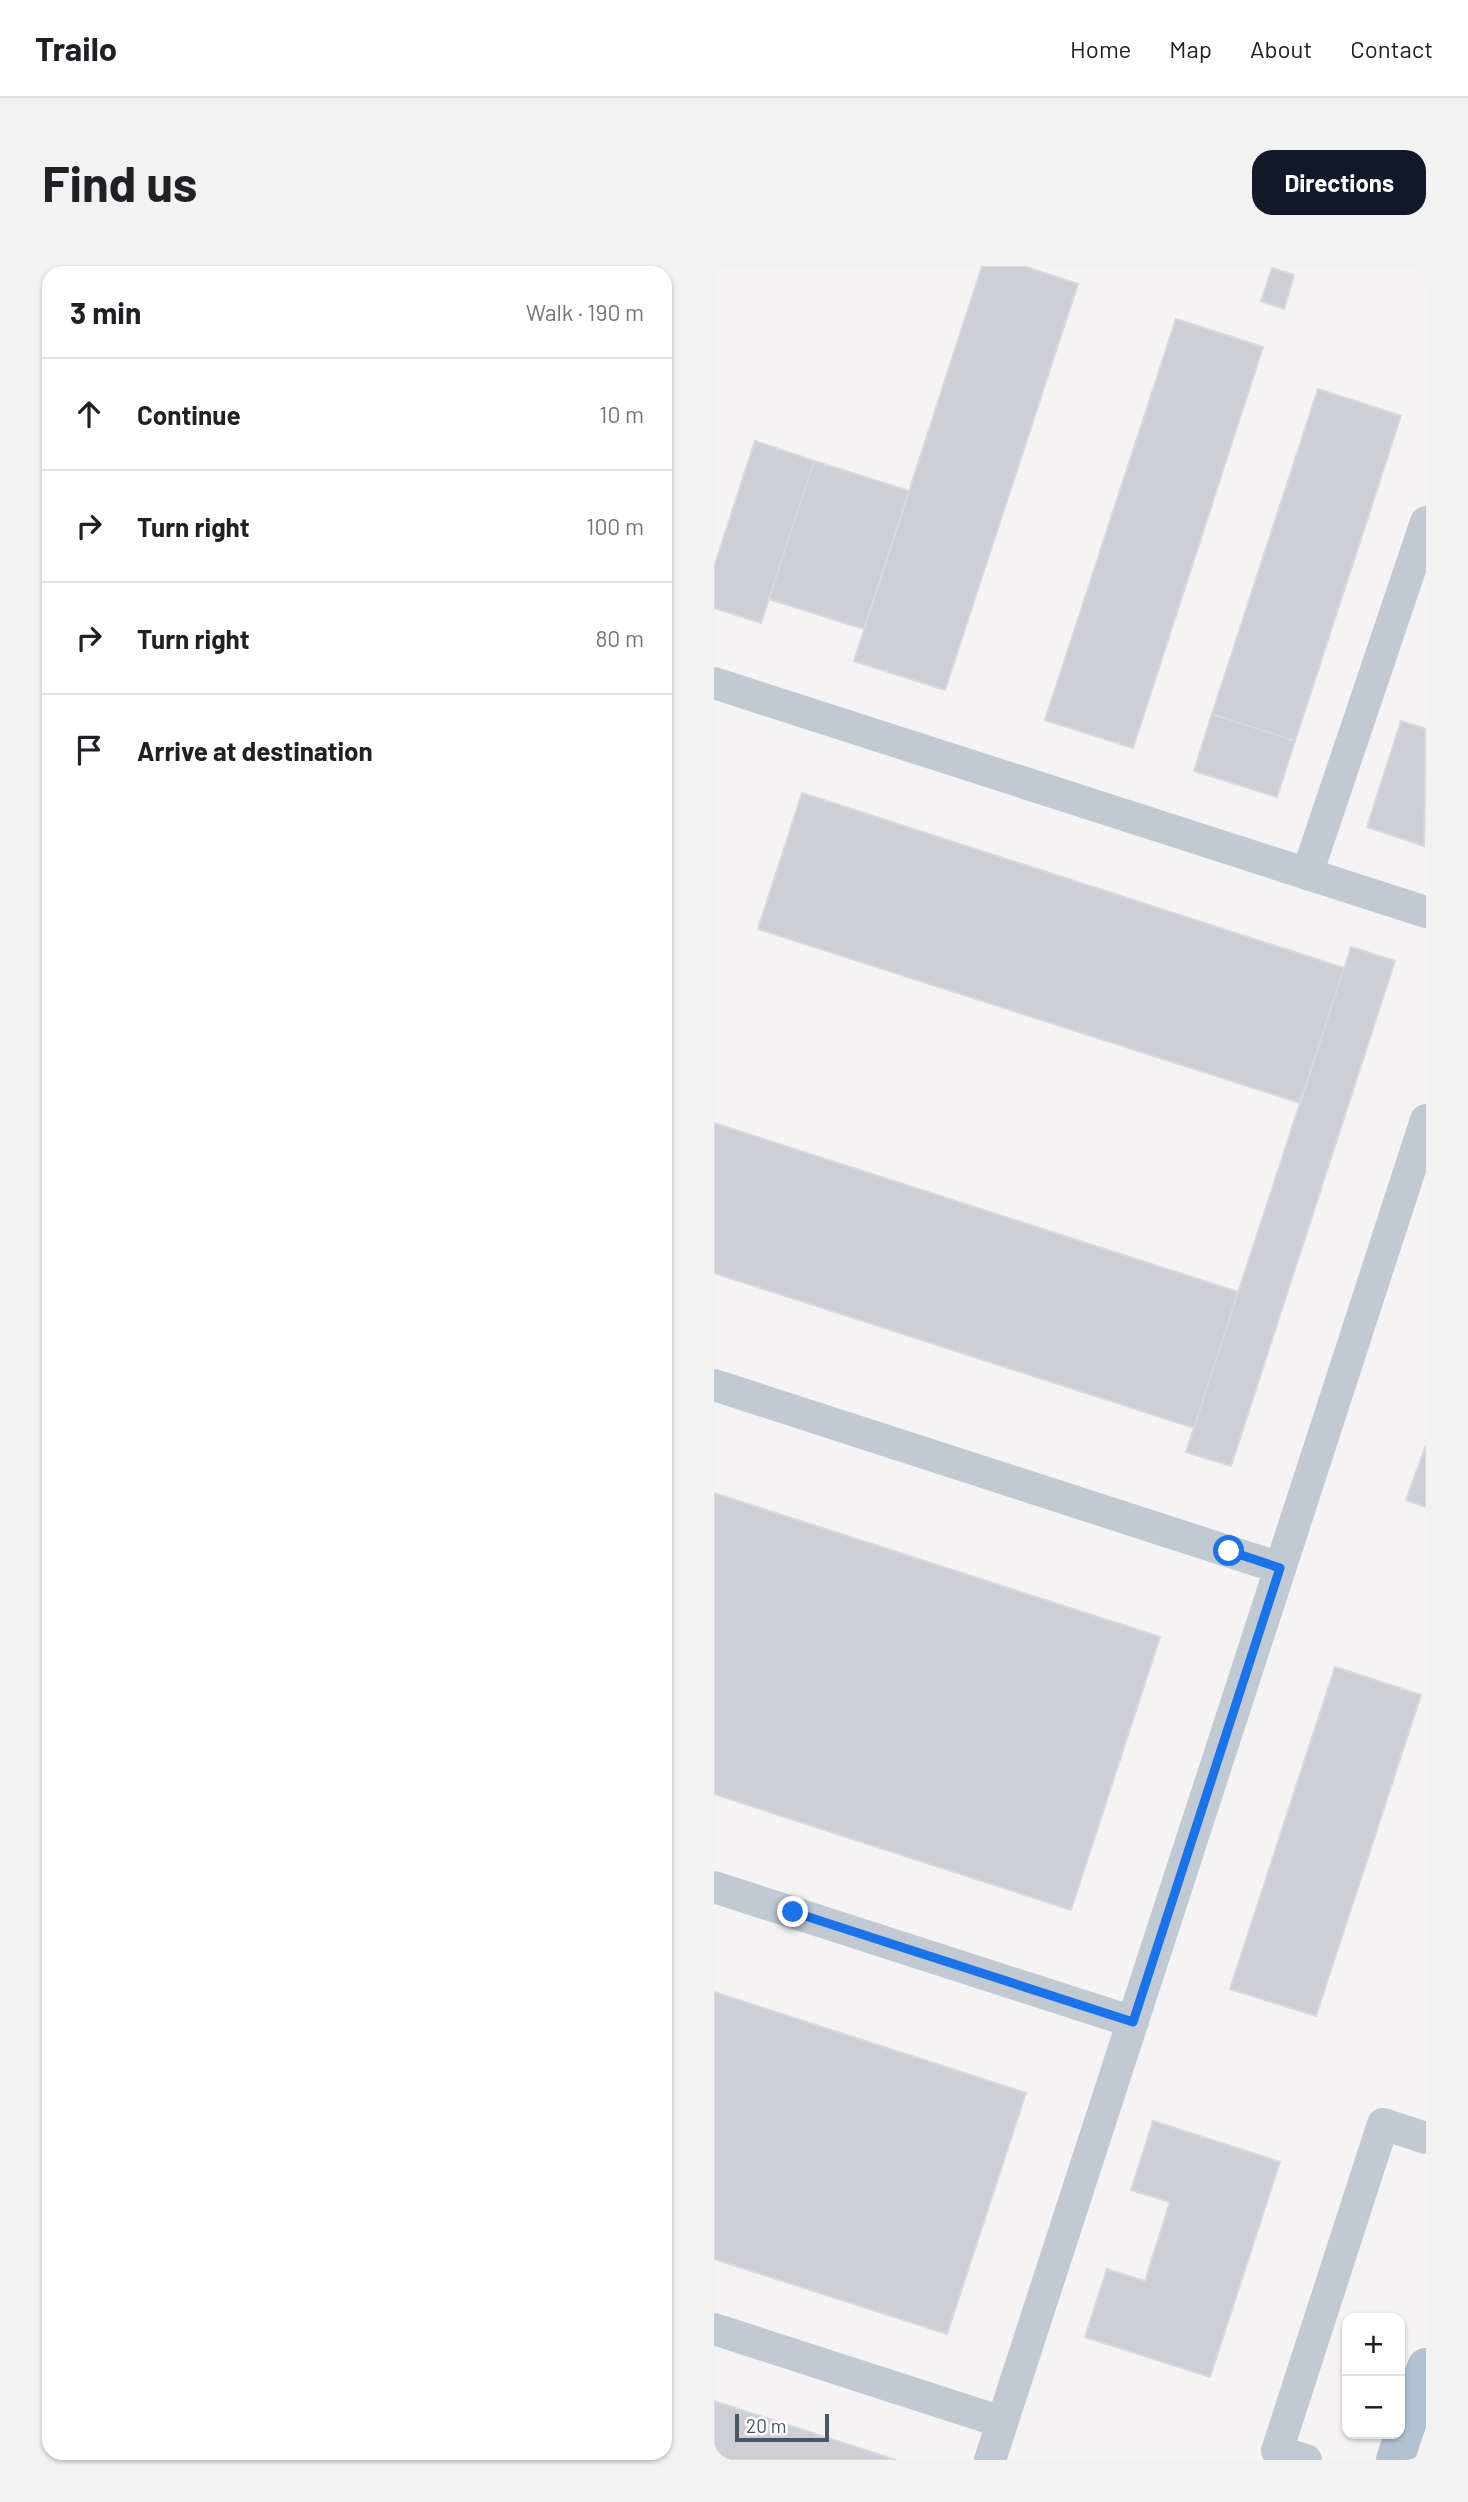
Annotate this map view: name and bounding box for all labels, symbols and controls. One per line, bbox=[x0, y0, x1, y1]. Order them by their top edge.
text: Trailo bbox=[35, 28, 117, 68]
text: Home bbox=[1070, 34, 1131, 63]
text: Map bbox=[1169, 34, 1212, 63]
text: About bbox=[1250, 34, 1312, 63]
text: Contact bbox=[1350, 34, 1433, 63]
button: Directions bbox=[1252, 150, 1426, 215]
text: Find us bbox=[42, 153, 197, 212]
text: 3 min bbox=[70, 294, 141, 330]
text: Walk · 190 m bbox=[526, 298, 644, 326]
icon: ahead bbox=[70, 395, 108, 433]
text: Continue bbox=[137, 399, 241, 430]
text: 10 m bbox=[599, 400, 644, 428]
icon: right bbox=[70, 507, 108, 545]
text: Turn right bbox=[137, 511, 250, 542]
text: 100 m bbox=[586, 512, 644, 540]
icon: right bbox=[70, 619, 108, 657]
text: Turn right bbox=[137, 623, 250, 654]
text: 80 m bbox=[595, 624, 644, 652]
icon: arrive bbox=[70, 731, 108, 769]
text: Arrive at destination bbox=[137, 735, 373, 766]
route start bbox=[1213, 1535, 1244, 1566]
route end bbox=[777, 1896, 808, 1927]
map controls bbox=[1342, 2313, 1405, 2439]
button: + bbox=[1342, 2313, 1405, 2376]
button: − bbox=[1342, 2376, 1405, 2439]
scale bar bbox=[735, 2411, 830, 2443]
text: 20 m bbox=[746, 2414, 786, 2437]

